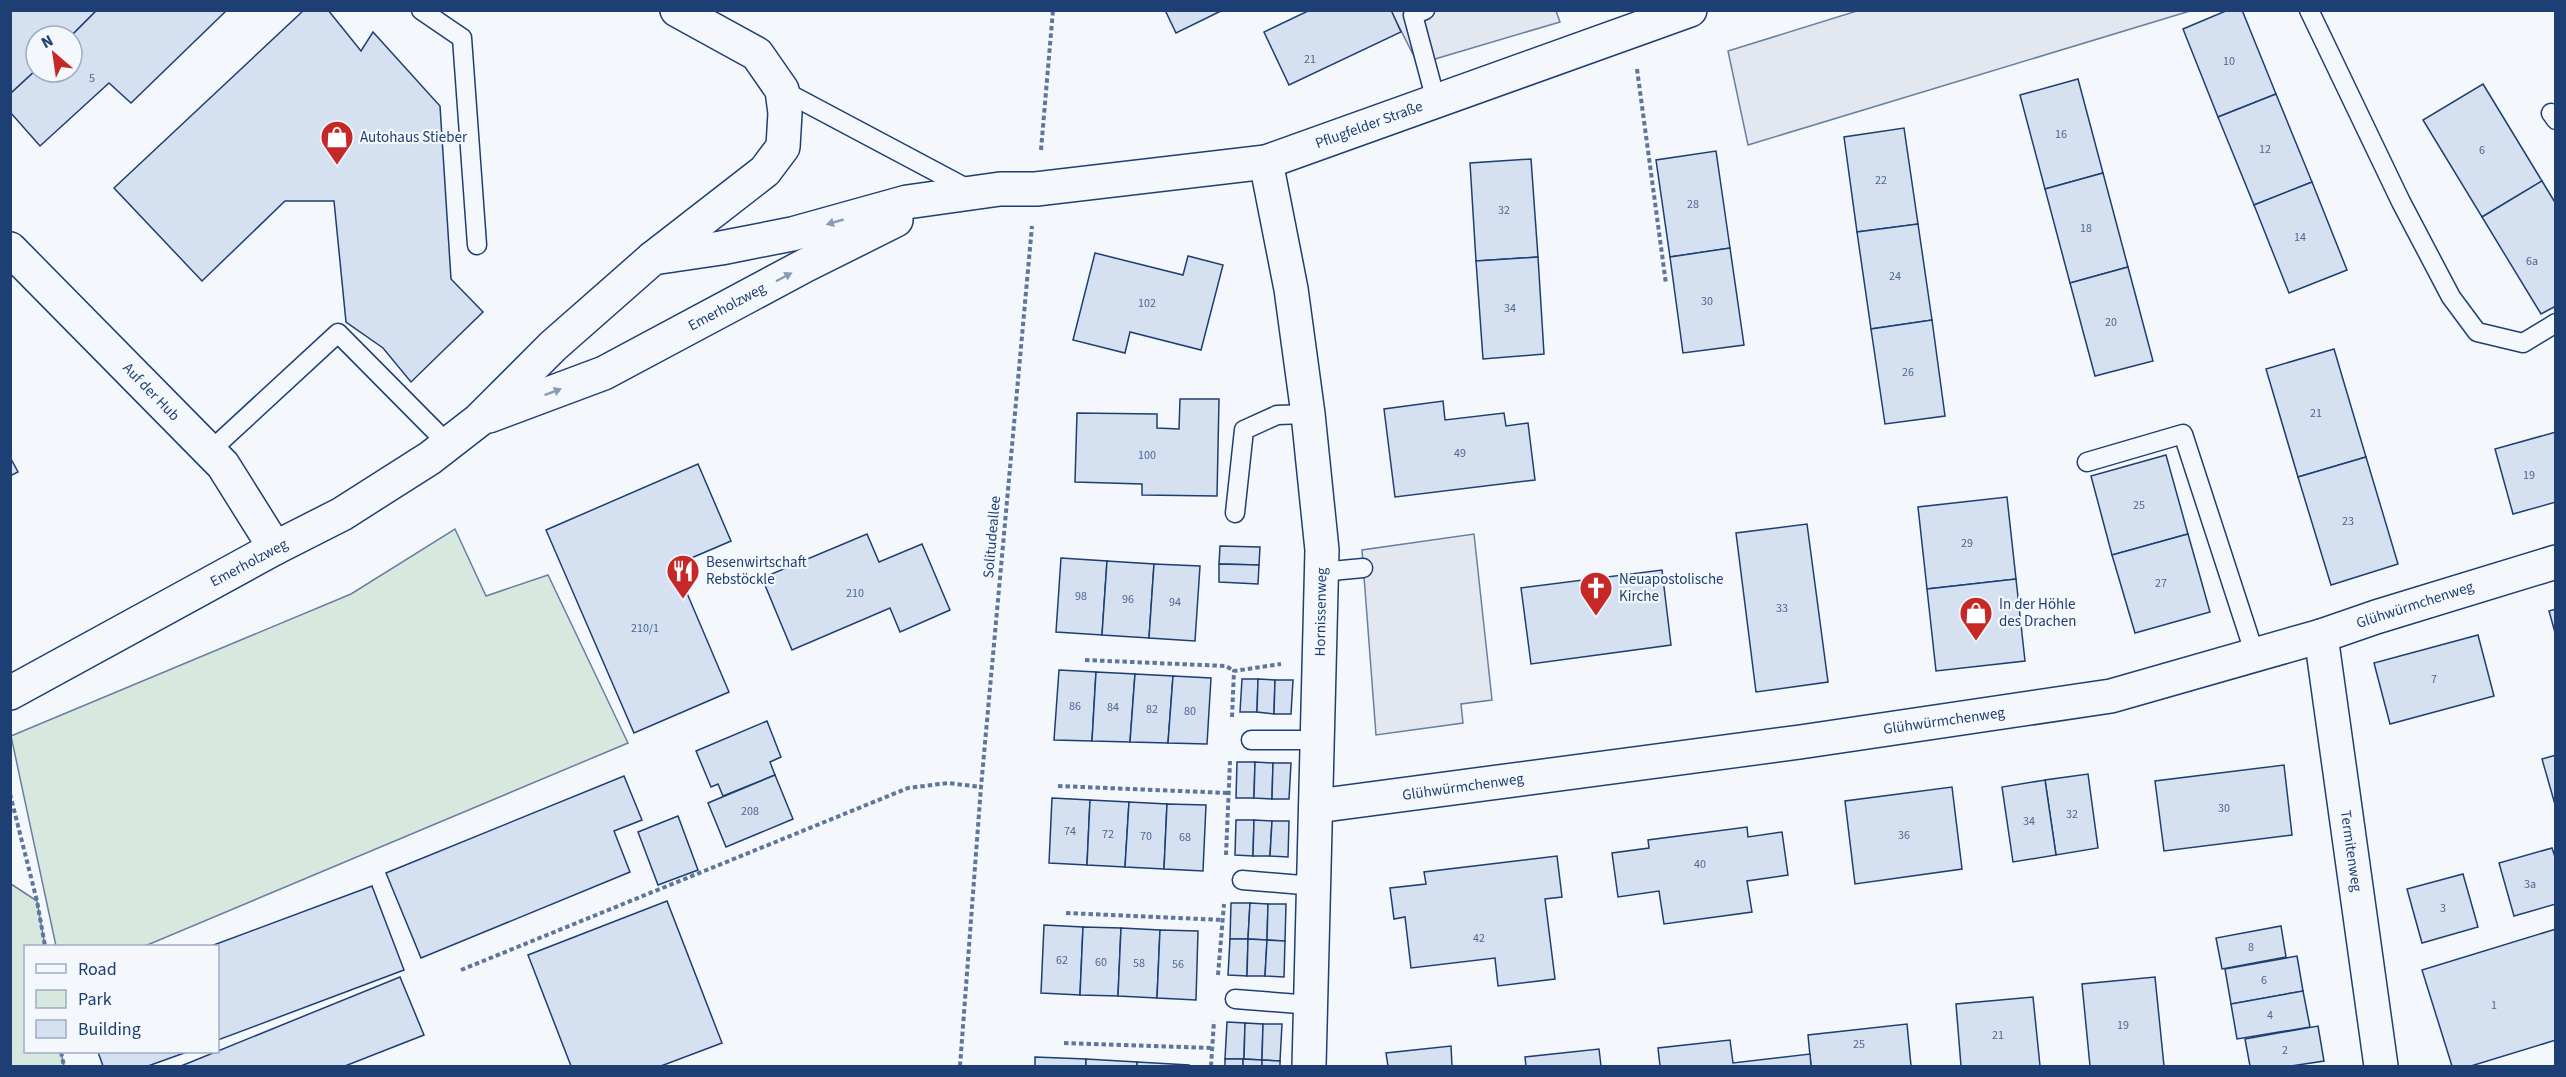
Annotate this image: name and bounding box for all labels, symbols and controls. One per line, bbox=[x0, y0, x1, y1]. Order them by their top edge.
north arrow bbox=[24, 24, 84, 84]
text: N bbox=[37, 30, 57, 54]
house number: 21 bbox=[1304, 51, 1316, 68]
house number: 10 bbox=[2223, 53, 2235, 70]
house number: 5 bbox=[89, 70, 95, 87]
street label: Pflugfelder Straße bbox=[1312, 96, 1426, 154]
shop icon: Autohaus Stieber bbox=[319, 119, 355, 166]
house number: 16 bbox=[2055, 126, 2067, 143]
place label: Autohaus Stieber bbox=[360, 127, 468, 148]
house number: 12 bbox=[2259, 141, 2271, 158]
house number: 6 bbox=[2479, 142, 2485, 159]
house number: 22 bbox=[1875, 172, 1887, 189]
house number: 28 bbox=[1687, 196, 1699, 213]
house number: 32 bbox=[1498, 202, 1510, 219]
one-way arrow bbox=[826, 218, 844, 227]
house number: 18 bbox=[2080, 220, 2092, 237]
house number: 14 bbox=[2294, 229, 2306, 246]
house number: 6a bbox=[2526, 253, 2538, 270]
house number: 24 bbox=[1889, 268, 1901, 285]
one-way arrow bbox=[776, 272, 793, 282]
street label: Emerholzweg bbox=[685, 278, 770, 336]
house number: 30 bbox=[1701, 293, 1713, 310]
house number: 102 bbox=[1138, 295, 1156, 312]
house number: 34 bbox=[1504, 300, 1516, 317]
house number: 20 bbox=[2105, 314, 2117, 331]
street label: Auf der Hub bbox=[118, 358, 184, 426]
house number: 26 bbox=[1902, 364, 1914, 381]
one-way arrow bbox=[544, 387, 562, 396]
house number: 21 bbox=[2310, 405, 2322, 422]
house number: 49 bbox=[1454, 445, 1466, 462]
house number: 100 bbox=[1138, 447, 1156, 464]
house number: 19 bbox=[2523, 467, 2535, 484]
street label: Solitudeallee bbox=[978, 495, 1006, 579]
house number: 25 bbox=[2133, 497, 2145, 514]
house number: 23 bbox=[2342, 513, 2354, 530]
street label: Emerholzweg bbox=[207, 534, 292, 592]
house number: 29 bbox=[1961, 535, 1973, 552]
place label: Besenwirtschaft Rebstöckle bbox=[706, 552, 807, 590]
restaurant icon: Besenwirtschaft Rebstöckle bbox=[665, 553, 701, 600]
street label: Hornissenweg bbox=[1310, 567, 1332, 657]
place label: Neuapostolische Kirche bbox=[1619, 569, 1724, 607]
church icon: Neuapostolische Kirche bbox=[1578, 570, 1614, 617]
house number: 27 bbox=[2155, 575, 2167, 592]
street label: Glühwürmchenweg bbox=[2354, 576, 2477, 634]
house number: 210 bbox=[846, 585, 864, 602]
house number: 98 bbox=[1075, 588, 1087, 605]
house number: 96 bbox=[1122, 591, 1134, 608]
house number: 94 bbox=[1169, 594, 1181, 611]
place label: In der Höhle des Drachen bbox=[1999, 594, 2076, 632]
shop icon: In der Höhle des Drachen bbox=[1958, 595, 1994, 642]
house number: 33 bbox=[1776, 600, 1788, 617]
house number: 210/1 bbox=[631, 620, 659, 637]
house number: 7 bbox=[2431, 671, 2437, 688]
house number: 86 bbox=[1069, 698, 1081, 715]
house number: 84 bbox=[1107, 699, 1119, 716]
house number: 82 bbox=[1146, 701, 1158, 718]
street label: Glühwürmchenweg bbox=[1882, 702, 2006, 740]
house number: 80 bbox=[1184, 703, 1196, 720]
street label: Glühwürmchenweg bbox=[1401, 768, 1525, 806]
house number: 30 bbox=[2218, 800, 2230, 817]
house number: 208 bbox=[741, 803, 759, 820]
house number: 32 bbox=[2066, 806, 2078, 823]
street label: Termitenweg bbox=[2335, 809, 2367, 893]
house number: 34 bbox=[2023, 813, 2035, 830]
house number: 74 bbox=[1064, 823, 1076, 840]
house number: 72 bbox=[1102, 826, 1114, 843]
house number: 36 bbox=[1898, 827, 1910, 844]
house number: 70 bbox=[1140, 828, 1152, 845]
house number: 68 bbox=[1179, 829, 1191, 846]
house number: 40 bbox=[1694, 856, 1706, 873]
house number: 3a bbox=[2524, 876, 2536, 893]
house number: 3 bbox=[2440, 900, 2446, 917]
house number: 42 bbox=[1473, 930, 1485, 947]
house number: 8 bbox=[2248, 939, 2254, 956]
legend bbox=[24, 945, 219, 1053]
house number: 62 bbox=[1056, 952, 1068, 969]
house number: 60 bbox=[1095, 954, 1107, 971]
house number: 58 bbox=[1133, 955, 1145, 972]
house number: 56 bbox=[1172, 956, 1184, 973]
text: Road bbox=[78, 957, 117, 982]
house number: 6 bbox=[2261, 972, 2267, 989]
text: Park bbox=[78, 987, 112, 1012]
house number: 1 bbox=[2491, 997, 2497, 1014]
house number: 4 bbox=[2267, 1007, 2273, 1024]
text: Building bbox=[78, 1017, 141, 1042]
house number: 19 bbox=[2117, 1017, 2129, 1034]
house number: 21 bbox=[1992, 1027, 2004, 1044]
house number: 25 bbox=[1853, 1036, 1865, 1053]
house number: 2 bbox=[2282, 1042, 2288, 1059]

